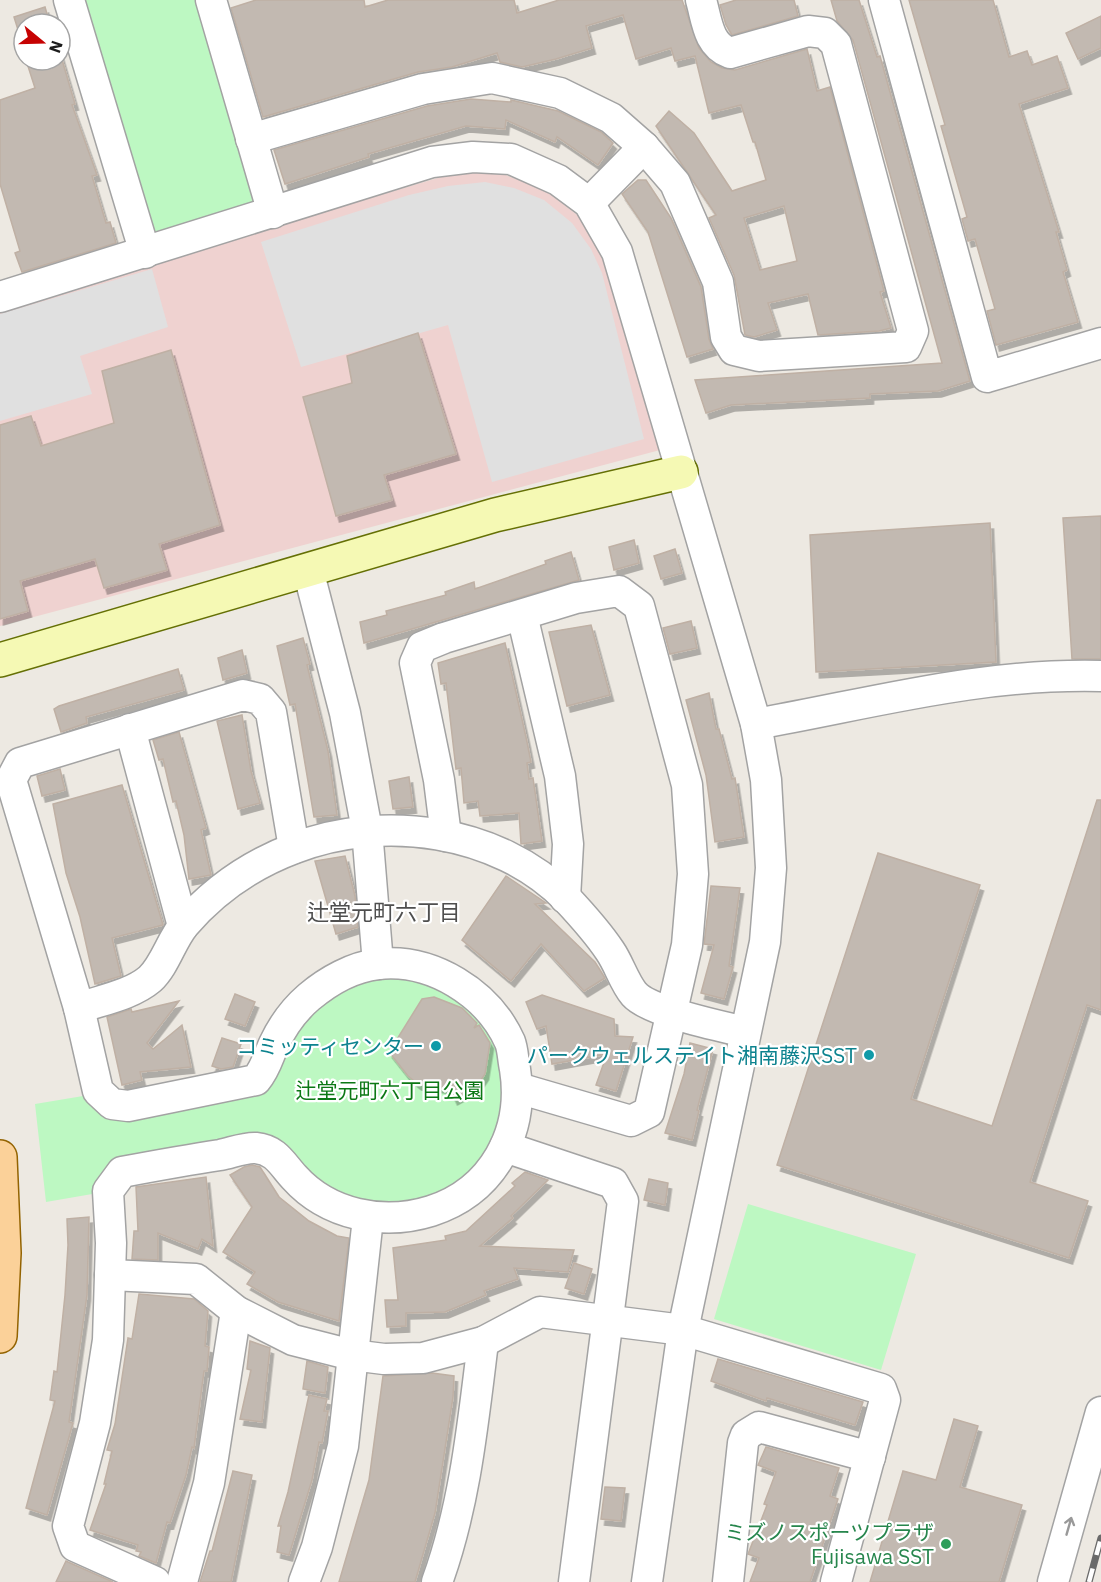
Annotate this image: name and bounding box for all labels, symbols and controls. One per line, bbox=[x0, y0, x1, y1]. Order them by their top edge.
north arrow bbox=[12, 12, 72, 72]
text: N bbox=[45, 38, 68, 56]
district label: 辻堂元町六丁目 bbox=[307, 897, 461, 926]
place label: コミッティセンター bbox=[236, 1032, 424, 1060]
marker: コミッティセンター bbox=[429, 1039, 443, 1053]
place label: パークウェルステイト湘南藤沢SST bbox=[527, 1041, 857, 1069]
marker: パークウェルステイト湘南藤沢SST bbox=[862, 1048, 876, 1062]
park label: 辻堂元町六丁目公園 bbox=[296, 1076, 485, 1104]
one-way arrow bbox=[1064, 1517, 1075, 1536]
place label: ミズノスポーツプラザ Fujisawa SST bbox=[724, 1518, 934, 1570]
marker: ミズノスポーツプラザ Fujisawa SST bbox=[939, 1537, 953, 1551]

